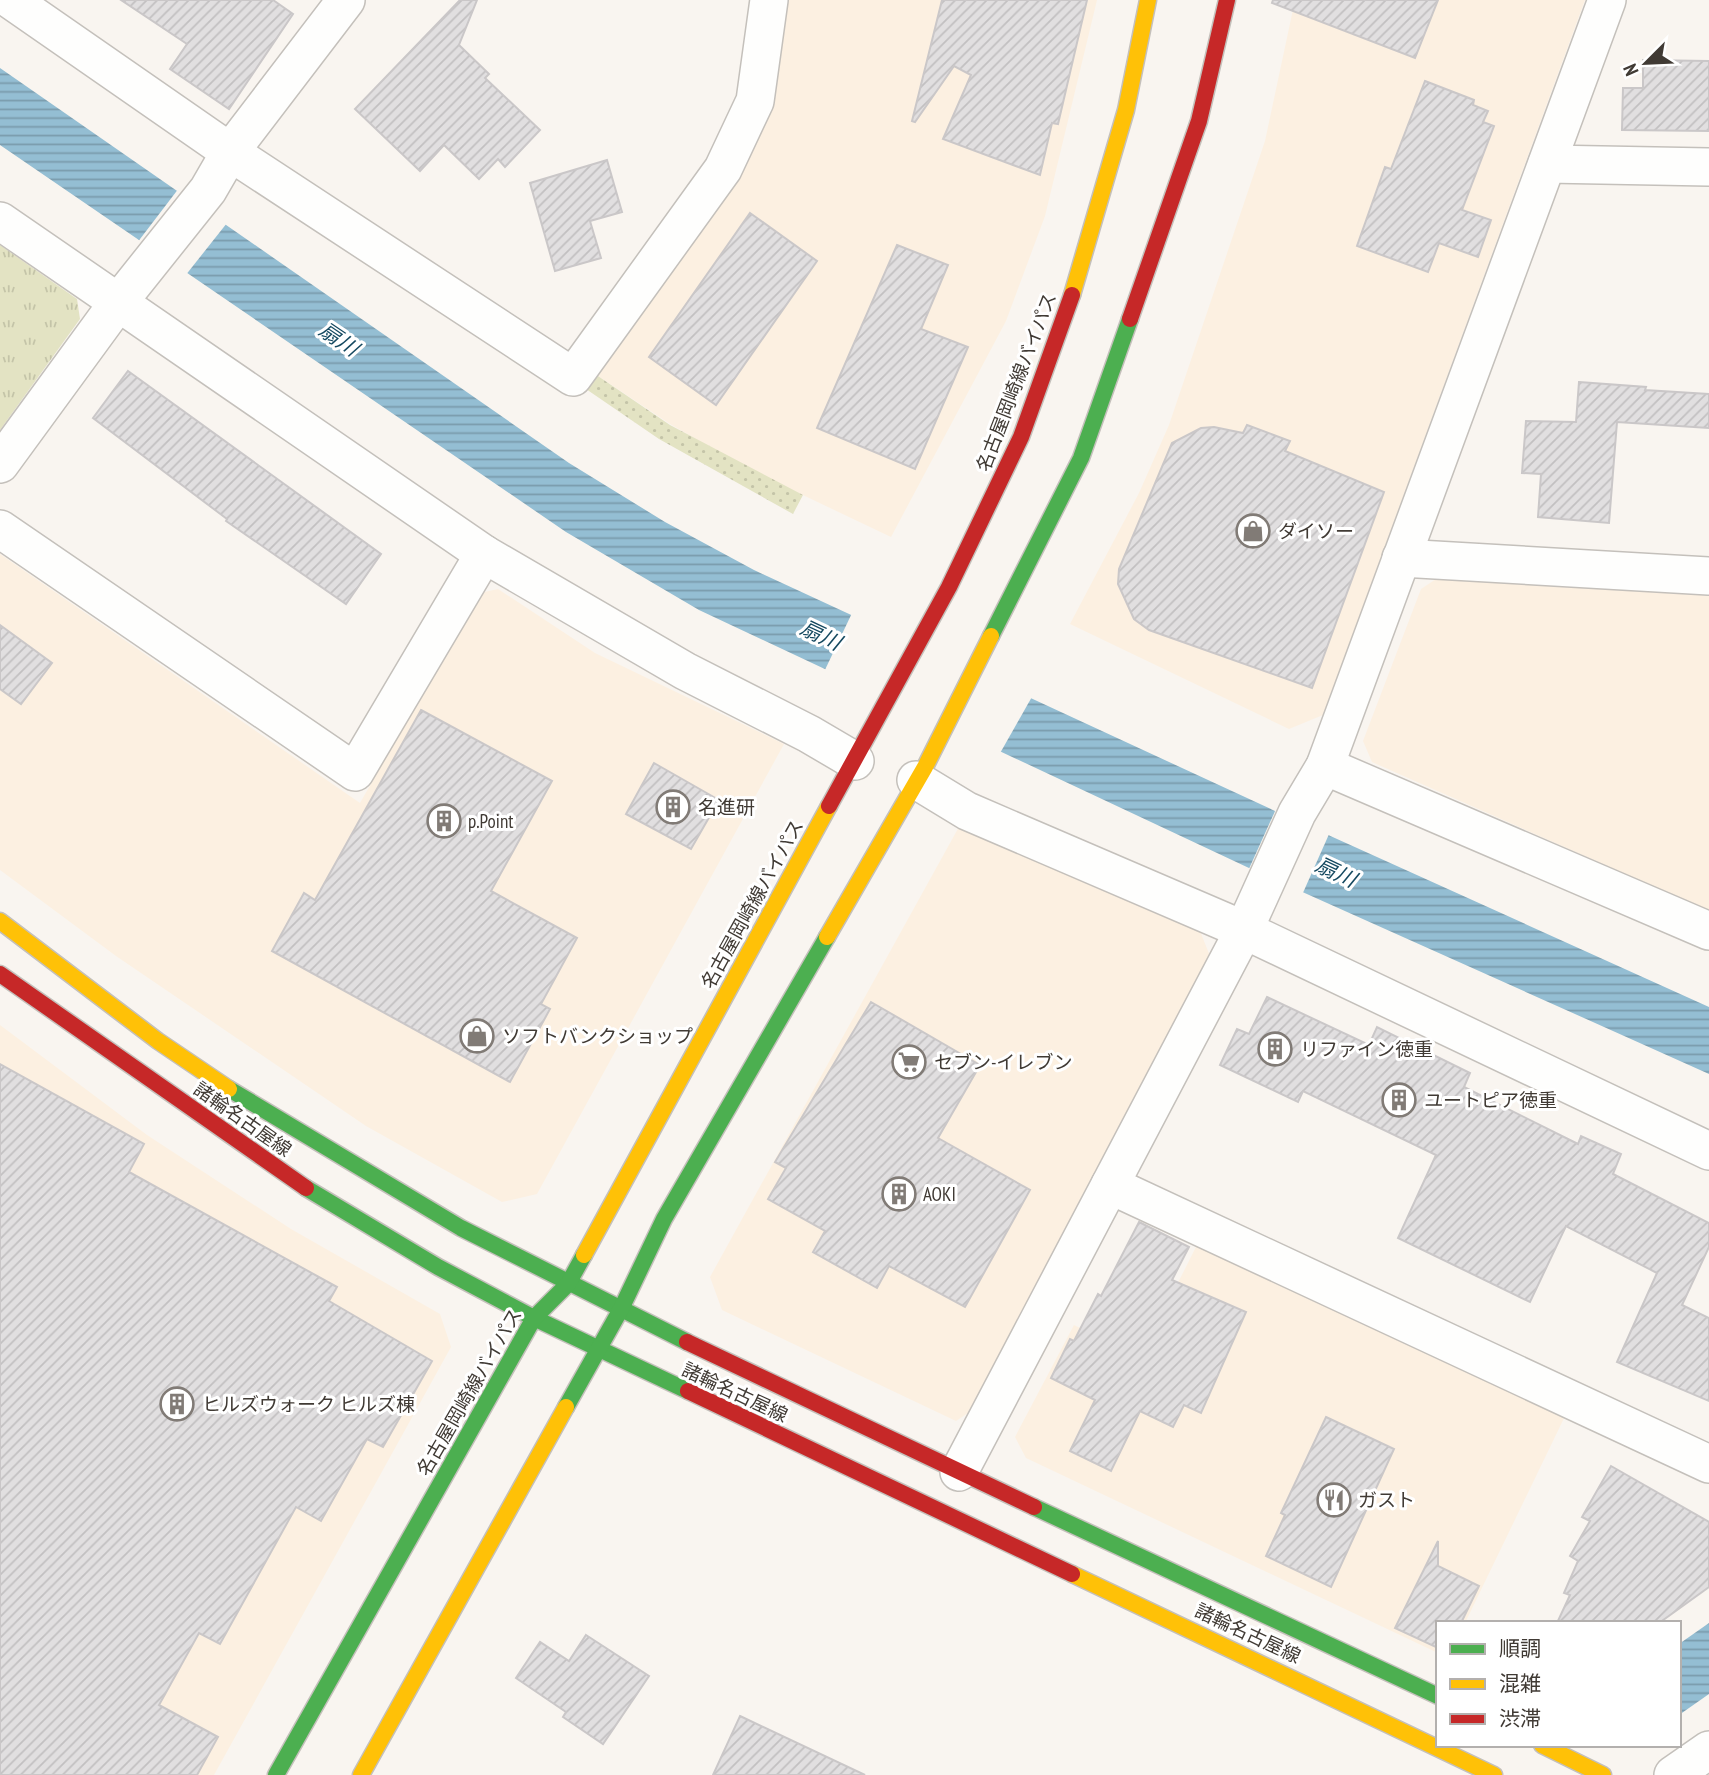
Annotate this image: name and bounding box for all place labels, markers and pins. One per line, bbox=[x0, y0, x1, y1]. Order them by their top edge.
shop icon: ダイソー bbox=[1234, 512, 1272, 550]
place label: ダイソー bbox=[1278, 519, 1354, 543]
building icon: 名進研 bbox=[654, 788, 692, 826]
place label: 名進研 bbox=[698, 795, 755, 819]
building icon: p.Point bbox=[425, 802, 463, 840]
place label: p.Point bbox=[468, 809, 514, 833]
shop icon: ソフトバンクショップ bbox=[458, 1017, 496, 1055]
place label: ソフトバンクショップ bbox=[502, 1024, 693, 1048]
building icon: リファイン徳重 bbox=[1256, 1030, 1294, 1068]
place label: リファイン徳重 bbox=[1300, 1037, 1433, 1061]
supermarket icon: セブン-イレブン bbox=[890, 1043, 928, 1081]
place label: セブン-イレブン bbox=[934, 1050, 1073, 1074]
building icon: ユートピア徳重 bbox=[1380, 1081, 1418, 1119]
place label: ユートピア徳重 bbox=[1424, 1088, 1557, 1112]
building icon: AOKI bbox=[880, 1175, 918, 1213]
place label: AOKI bbox=[923, 1182, 956, 1206]
building icon: ヒルズウォーク ヒルズ棟 bbox=[158, 1385, 196, 1423]
place label: ヒルズウォーク ヒルズ棟 bbox=[202, 1392, 415, 1416]
restaurant icon: ガスト bbox=[1315, 1481, 1353, 1519]
place label: ガスト bbox=[1358, 1488, 1415, 1512]

